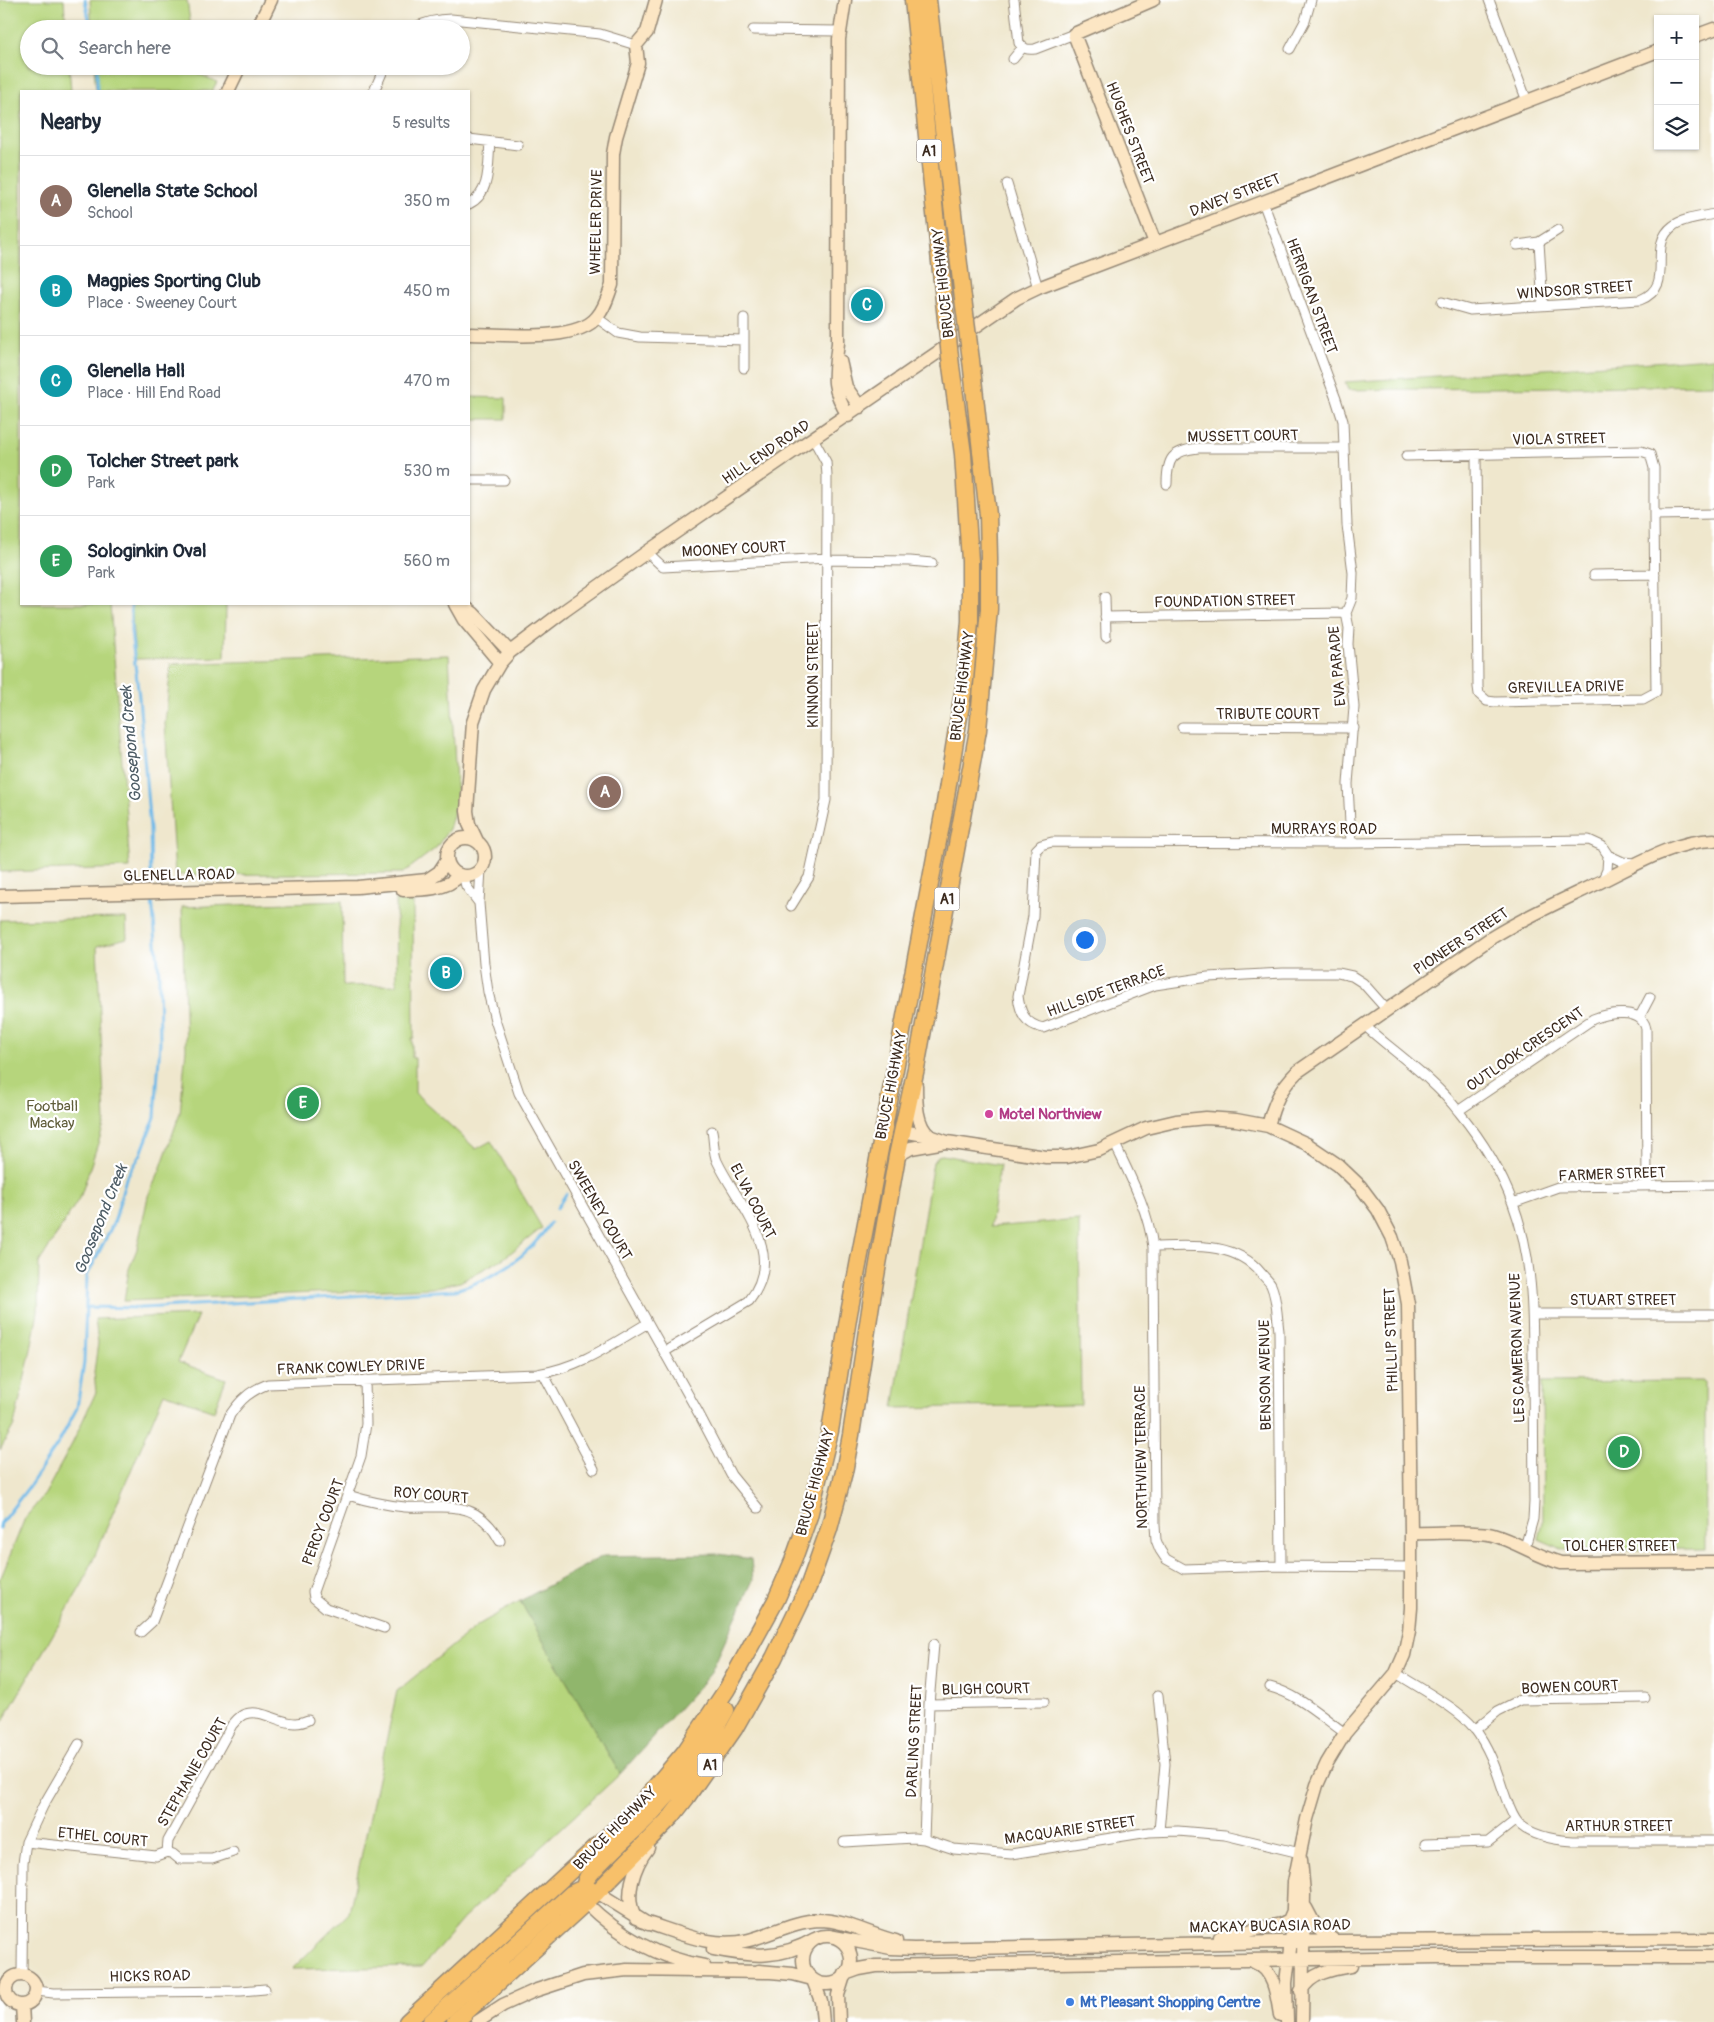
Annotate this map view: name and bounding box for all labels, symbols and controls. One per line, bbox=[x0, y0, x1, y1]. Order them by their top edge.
map controls bbox=[1654, 15, 1699, 150]
button: + bbox=[1654, 15, 1699, 60]
search box bbox=[20, 20, 470, 75]
icon: search bbox=[38, 34, 66, 62]
text: Search here bbox=[78, 36, 171, 60]
button: − bbox=[1654, 60, 1699, 105]
street label: HUGHES STREET bbox=[1101, 79, 1158, 187]
button: layers bbox=[1654, 105, 1699, 150]
text: Nearby bbox=[40, 109, 101, 136]
text: 5 results bbox=[392, 113, 450, 133]
road number: A1 bbox=[916, 140, 942, 162]
street label: WHEELER DRIVE bbox=[586, 169, 607, 275]
street label: DAVEY STREET bbox=[1187, 169, 1283, 221]
text: Glenella State School bbox=[87, 179, 258, 203]
text: A bbox=[51, 191, 61, 211]
text: 350 m bbox=[404, 191, 450, 211]
text: School bbox=[87, 203, 133, 223]
street label: BRUCE HIGHWAY bbox=[928, 227, 959, 339]
street label: HERRIGAN STREET bbox=[1282, 236, 1341, 357]
text: Magpies Sporting Club bbox=[87, 269, 261, 293]
street label: WINDSOR STREET bbox=[1516, 277, 1634, 304]
text: B bbox=[51, 281, 61, 301]
text: 450 m bbox=[403, 281, 450, 301]
pin: C bbox=[851, 286, 883, 324]
text: Place · Sweeney Court bbox=[87, 293, 237, 313]
text: Glenella Hall bbox=[87, 359, 185, 383]
text: C bbox=[51, 371, 61, 391]
text: 470 m bbox=[404, 371, 450, 391]
text: Place · Hill End Road bbox=[87, 383, 221, 403]
street label: HILL END ROAD bbox=[719, 416, 814, 489]
street label: MUSSETT COURT bbox=[1187, 426, 1299, 447]
street label: VIOLA STREET bbox=[1512, 429, 1606, 450]
text: Tolcher Street park bbox=[87, 449, 238, 473]
text: D bbox=[51, 461, 61, 481]
text: 530 m bbox=[404, 461, 450, 481]
text: Park bbox=[87, 473, 115, 493]
street label: MOONEY COURT bbox=[681, 537, 787, 562]
text: Sologinkin Oval bbox=[87, 539, 206, 563]
text: E bbox=[52, 551, 60, 571]
text: 560 m bbox=[403, 551, 450, 571]
text: Park bbox=[87, 563, 115, 583]
street label: FOUNDATION STREET bbox=[1154, 591, 1296, 612]
street label: KINNON STREET bbox=[804, 622, 823, 728]
street label: EVA PARADE bbox=[1325, 625, 1350, 707]
street label: BRUCE HIGHWAY bbox=[946, 630, 979, 742]
street label: GREVILLEA DRIVE bbox=[1508, 677, 1625, 698]
water label: Goosepond Creek bbox=[116, 683, 146, 803]
street label: TRIBUTE COURT bbox=[1216, 705, 1320, 724]
pin: A bbox=[589, 773, 621, 811]
street label: MURRAYS ROAD bbox=[1271, 820, 1377, 839]
street label: GLENELLA ROAD bbox=[123, 865, 235, 886]
road number: A1 bbox=[934, 888, 960, 911]
street label: PIONEER STREET bbox=[1410, 904, 1512, 979]
your location bbox=[1072, 927, 1098, 953]
pin: B bbox=[430, 954, 462, 992]
street label: HILLSIDE TERRACE bbox=[1044, 961, 1168, 1022]
street label: OUTLOOK CRESCENT bbox=[1463, 1003, 1588, 1096]
street label: BRUCE HIGHWAY bbox=[872, 1029, 911, 1141]
pin: E bbox=[287, 1084, 319, 1122]
park label: Football Mackay bbox=[26, 1097, 78, 1133]
place label: Motel Northview bbox=[999, 1105, 1103, 1124]
marker: Motel Northview bbox=[983, 1108, 995, 1120]
street label: SWEENEY COURT bbox=[563, 1157, 636, 1264]
water label: Goosepond Creek bbox=[70, 1160, 133, 1277]
street label: ELVA COURT bbox=[725, 1160, 780, 1242]
street label: FARMER STREET bbox=[1558, 1163, 1666, 1186]
street label: LES CAMERON AVENUE bbox=[1505, 1272, 1530, 1423]
street label: PHILLIP STREET bbox=[1380, 1287, 1403, 1392]
street label: STUART STREET bbox=[1570, 1291, 1676, 1310]
street label: BENSON AVENUE bbox=[1255, 1319, 1276, 1431]
street label: FRANK COWLEY DRIVE bbox=[277, 1355, 426, 1380]
street label: NORTHVIEW TERRACE bbox=[1131, 1385, 1152, 1529]
street label: BRUCE HIGHWAY bbox=[792, 1426, 839, 1538]
pin: D bbox=[1608, 1433, 1640, 1471]
street label: PERCY COURT bbox=[298, 1476, 349, 1568]
street label: ROY COURT bbox=[393, 1483, 469, 1508]
street label: TOLCHER STREET bbox=[1563, 1537, 1677, 1556]
street label: BOWEN COURT bbox=[1521, 1676, 1619, 1699]
street label: BLIGH COURT bbox=[941, 1679, 1031, 1700]
street label: DARLING STREET bbox=[902, 1684, 927, 1798]
street label: STEPHANIE COURT bbox=[153, 1714, 231, 1830]
road number: A1 bbox=[698, 1754, 722, 1776]
street label: BRUCE HIGHWAY bbox=[570, 1782, 661, 1874]
street label: MACQUARIE STREET bbox=[1003, 1812, 1137, 1849]
street label: ARTHUR STREET bbox=[1565, 1817, 1673, 1836]
street label: ETHEL COURT bbox=[57, 1823, 149, 1852]
street label: MACKAY BUCASIA ROAD bbox=[1189, 1916, 1351, 1937]
street label: HICKS ROAD bbox=[109, 1966, 191, 1987]
place label: Mt Pleasant Shopping Centre bbox=[1080, 1993, 1261, 2012]
marker: Mt Pleasant Shopping Centre bbox=[1064, 1996, 1076, 2008]

